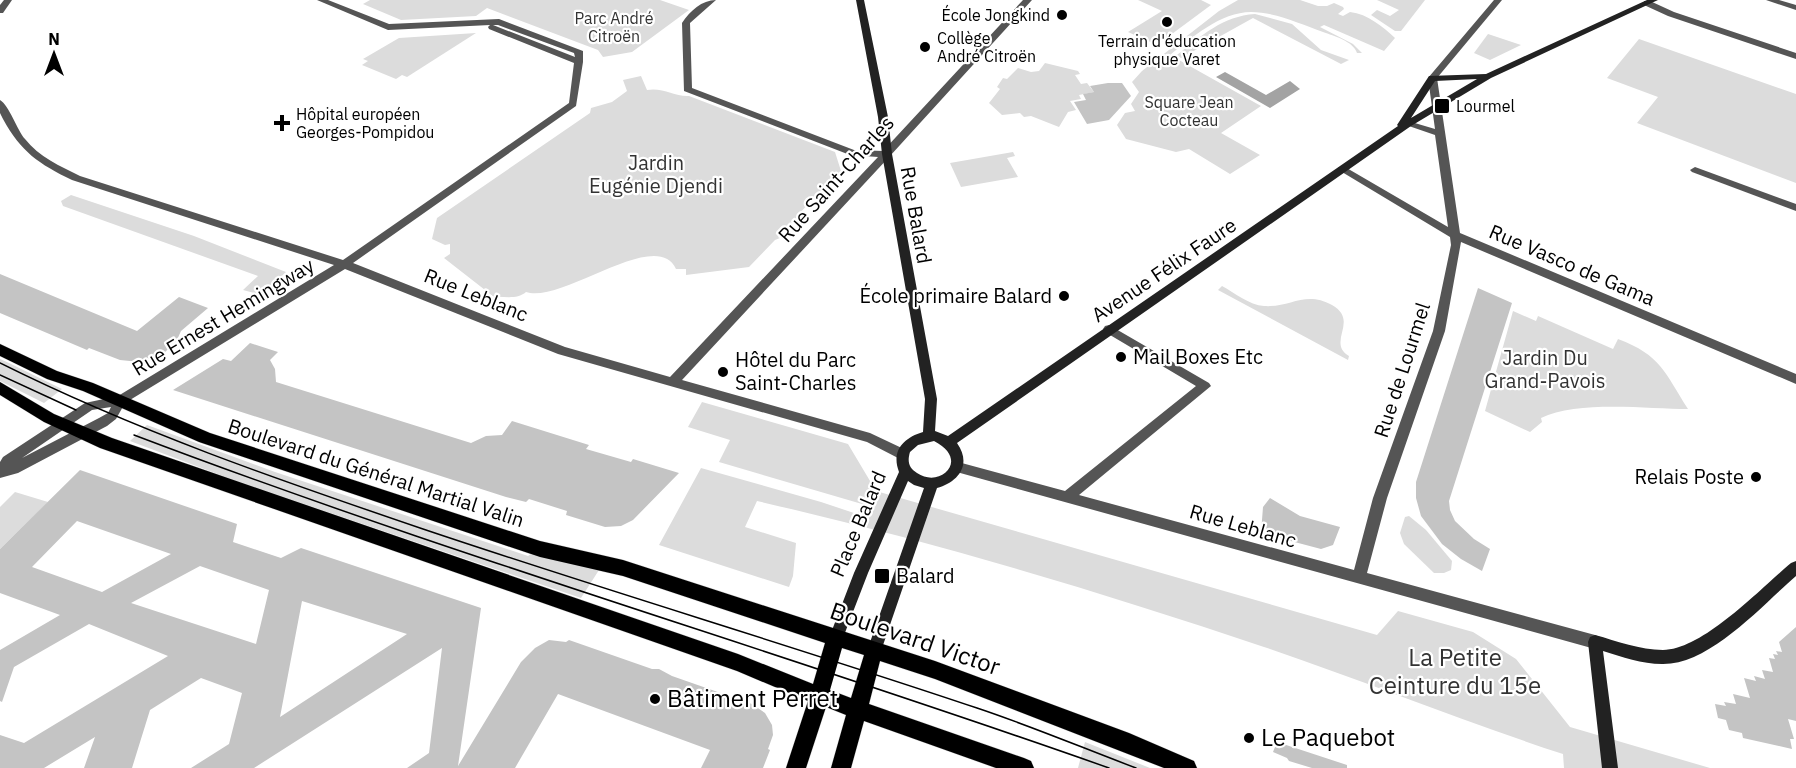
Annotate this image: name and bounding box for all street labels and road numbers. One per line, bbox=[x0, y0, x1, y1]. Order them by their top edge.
street label: Rue Saint-Charles bbox=[772, 110, 900, 248]
street label: Rue Balard bbox=[895, 164, 938, 266]
street label: Avenue Félix Faure bbox=[1086, 211, 1241, 328]
street label: Rue Vasco de Gama bbox=[1485, 217, 1660, 312]
street label: Rue Ernest Hemingway bbox=[127, 251, 319, 382]
street label: Rue Leblanc bbox=[420, 261, 532, 328]
street label: Rue de Lourmel bbox=[1367, 299, 1436, 441]
street label: Boulevard du Général Martial Valin bbox=[225, 412, 528, 533]
street label: Place Balard bbox=[823, 467, 892, 581]
street label: Rue Leblanc bbox=[1187, 497, 1300, 554]
street label: Boulevard Victor bbox=[826, 594, 1005, 682]

